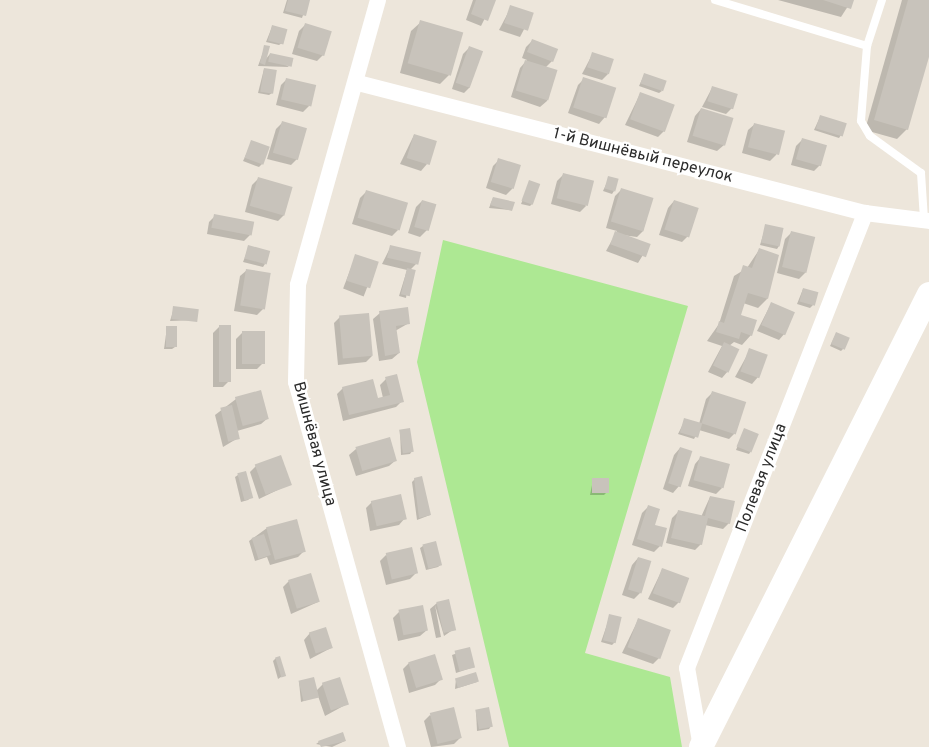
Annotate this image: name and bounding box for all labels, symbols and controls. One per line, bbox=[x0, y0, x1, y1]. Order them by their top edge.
street label: 1-й Вишнёвый переулок bbox=[551, 124, 735, 188]
street label: Вишнёвая улица bbox=[288, 380, 340, 508]
street label: Полевая улица bbox=[732, 421, 792, 535]

